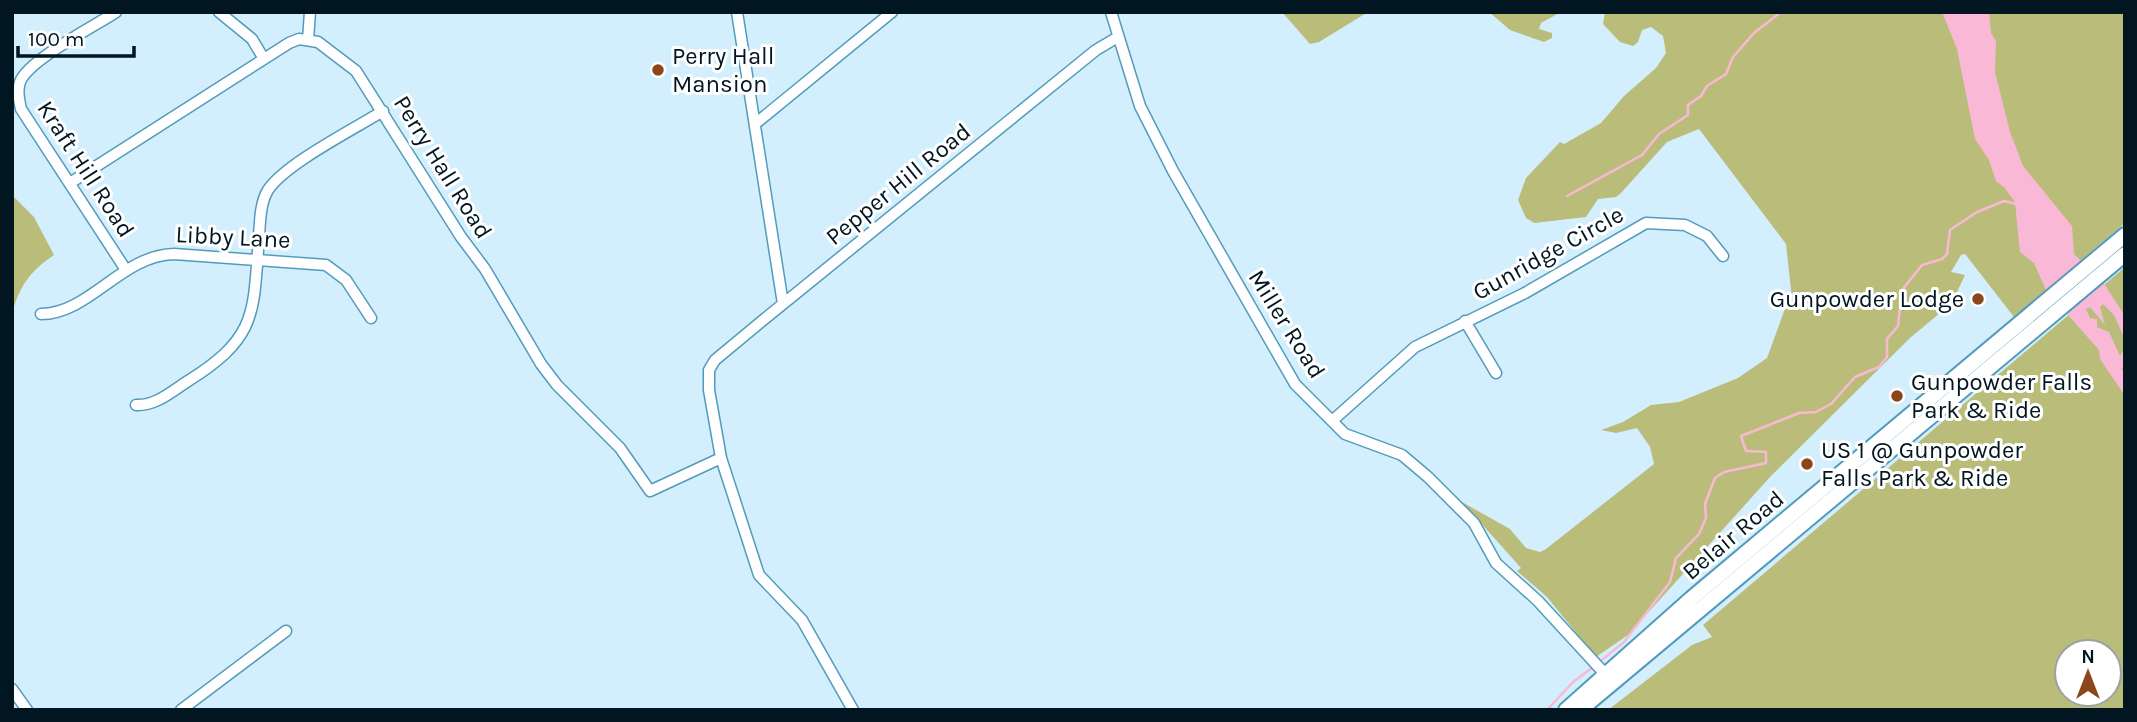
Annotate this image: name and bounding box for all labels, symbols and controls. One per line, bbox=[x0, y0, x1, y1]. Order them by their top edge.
scale bar bbox=[18, 14, 133, 58]
text: 100 m bbox=[28, 27, 85, 51]
place label: Perry Hall Mansion bbox=[672, 42, 775, 98]
marker: Perry Hall Mansion bbox=[650, 62, 666, 78]
street label: Perry Hall Road bbox=[388, 90, 498, 244]
street label: Kraft Hill Road bbox=[32, 96, 140, 242]
street label: Pepper Hill Road bbox=[820, 117, 976, 251]
street label: Gunridge Circle bbox=[1468, 200, 1628, 306]
street label: Libby Lane bbox=[175, 220, 291, 254]
street label: Miller Road bbox=[1243, 264, 1331, 384]
place label: Gunpowder Lodge bbox=[1770, 285, 1964, 313]
marker: Gunpowder Lodge bbox=[1970, 291, 1986, 307]
place label: Gunpowder Falls Park & Ride bbox=[1911, 368, 2092, 424]
marker: Gunpowder Falls Park & Ride bbox=[1889, 388, 1905, 404]
place label: US 1 @ Gunpowder Falls Park & Ride bbox=[1821, 436, 2023, 492]
marker: US 1 @ Gunpowder Falls Park & Ride bbox=[1799, 456, 1815, 472]
street label: Belair Road bbox=[1677, 484, 1789, 586]
north arrow bbox=[2053, 638, 2123, 708]
text: N bbox=[2081, 646, 2095, 668]

